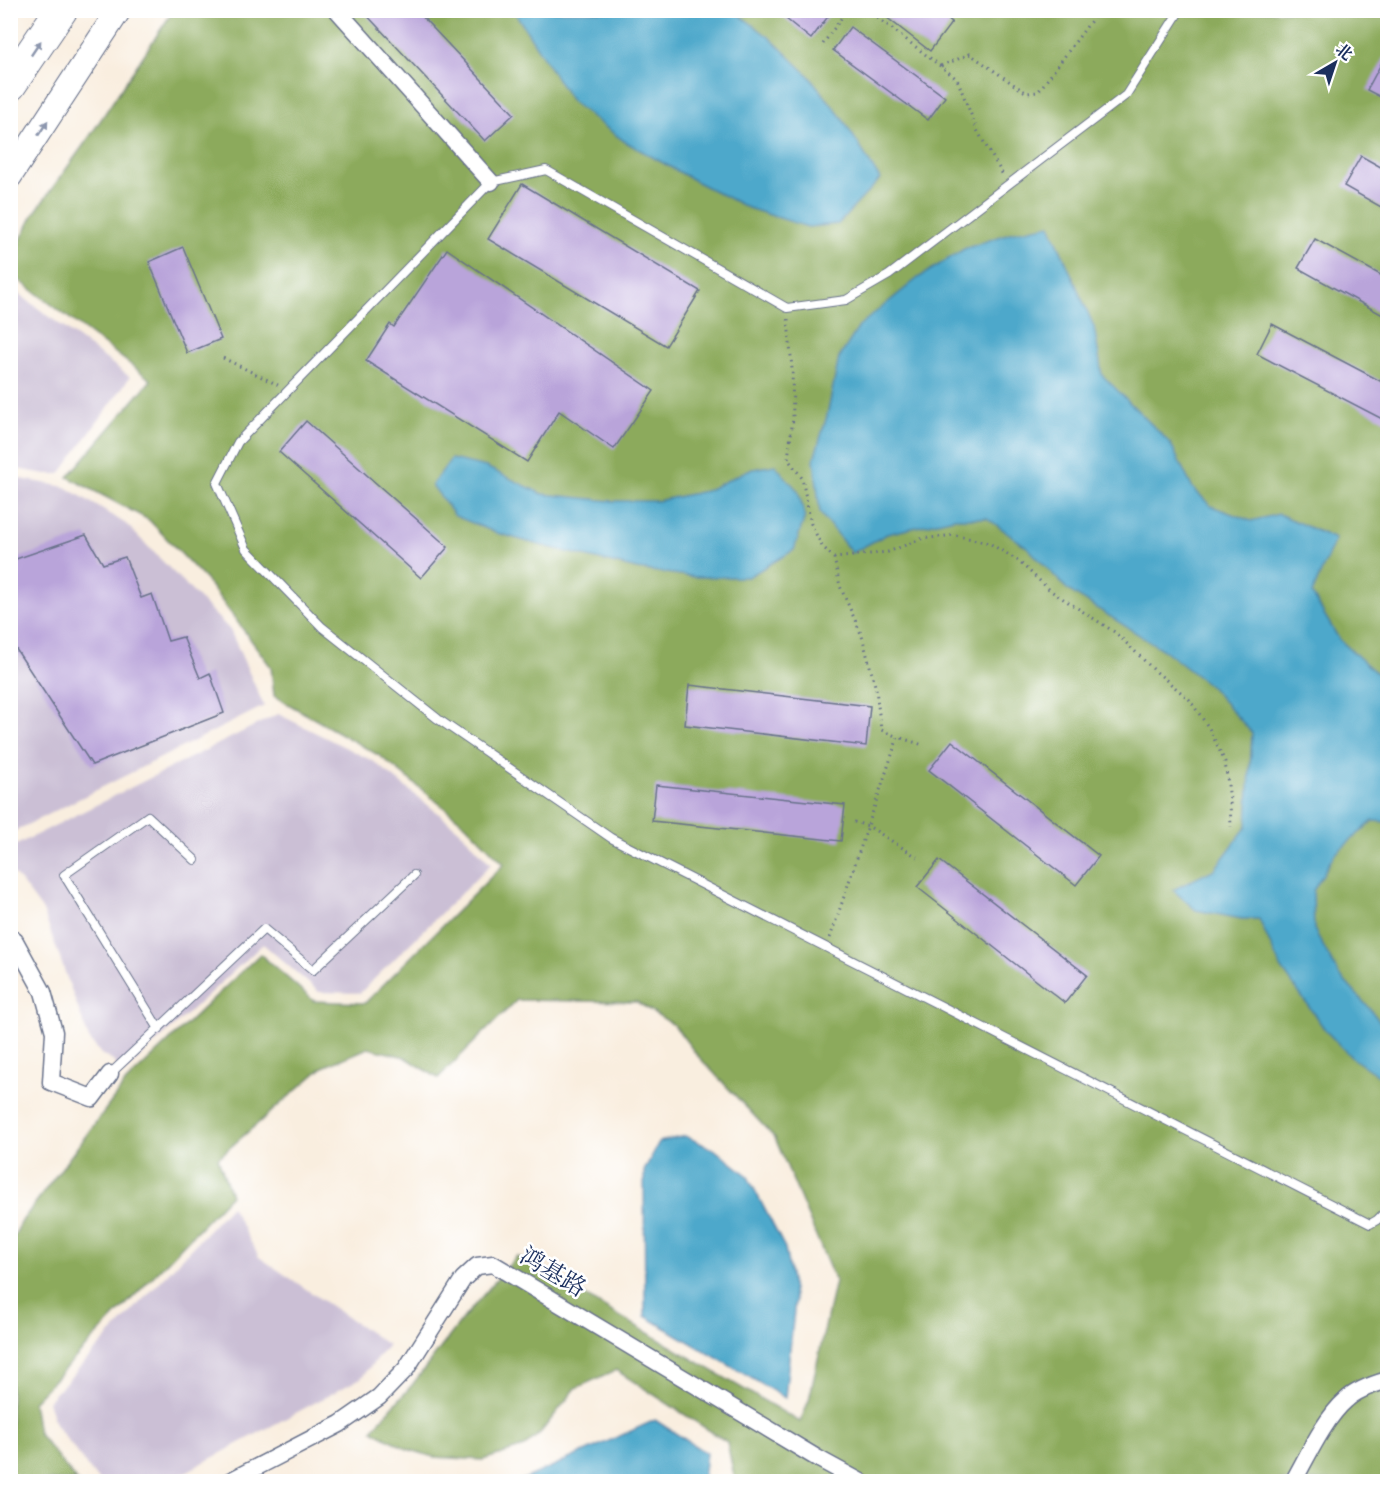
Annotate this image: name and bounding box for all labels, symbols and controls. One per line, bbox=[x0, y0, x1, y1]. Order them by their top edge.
north arrow bbox=[1305, 33, 1365, 93]
text: 北 bbox=[1329, 39, 1356, 67]
one-way arrow bbox=[30, 40, 42, 56]
one-way arrow bbox=[37, 120, 48, 136]
street label: 鸿基路 bbox=[512, 1241, 592, 1307]

